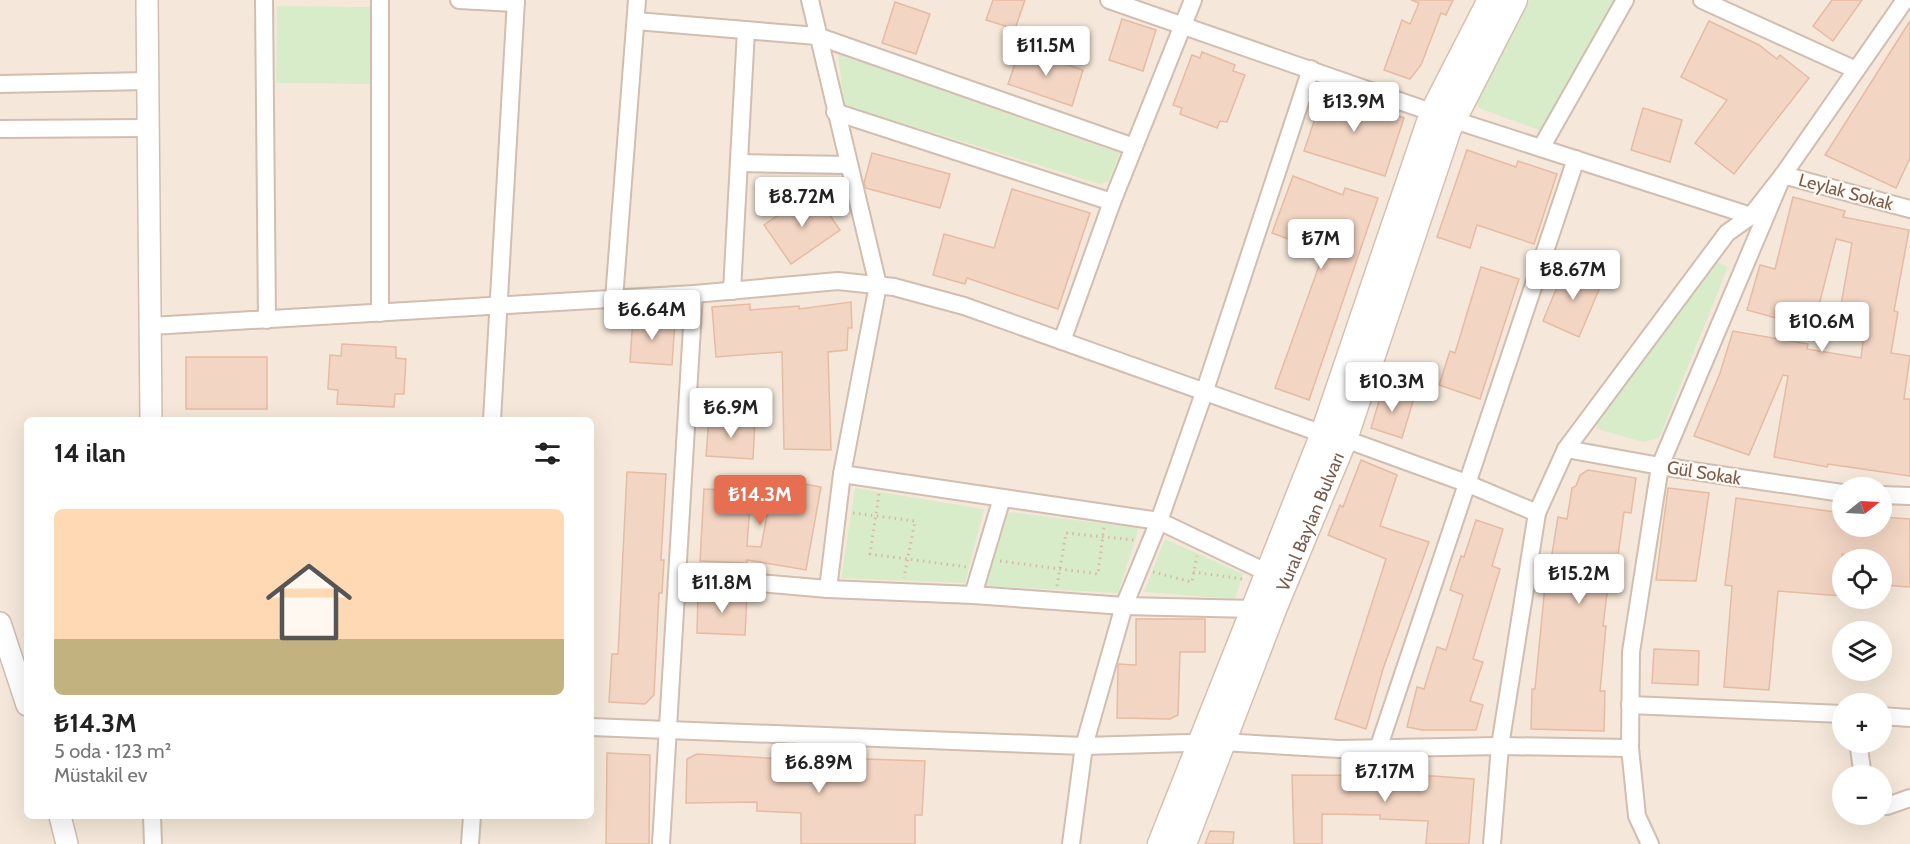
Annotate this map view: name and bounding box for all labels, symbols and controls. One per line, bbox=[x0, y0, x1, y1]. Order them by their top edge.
pin: ₺11.5M bbox=[997, 26, 1095, 77]
text: ₺11.5M bbox=[1017, 33, 1075, 57]
pin: ₺13.9M bbox=[1305, 82, 1403, 133]
text: ₺13.9M bbox=[1323, 89, 1385, 113]
street label: Leylak Sokak bbox=[1796, 169, 1897, 215]
pin: ₺8.72M bbox=[753, 177, 851, 228]
text: ₺8.72M bbox=[769, 184, 835, 208]
pin: ₺7M bbox=[1292, 219, 1350, 270]
text: ₺7M bbox=[1302, 226, 1340, 250]
pin: ₺8.67M bbox=[1524, 250, 1622, 301]
text: ₺8.67M bbox=[1540, 257, 1606, 281]
pin: ₺6.64M bbox=[603, 290, 701, 341]
text: ₺6.64M bbox=[618, 297, 686, 321]
pin: ₺10.6M bbox=[1773, 302, 1871, 353]
text: ₺10.6M bbox=[1789, 309, 1855, 333]
pin: ₺10.3M bbox=[1343, 362, 1441, 413]
text: ₺10.3M bbox=[1359, 369, 1425, 393]
pin: ₺6.9M bbox=[689, 388, 773, 439]
text: ₺6.9M bbox=[704, 395, 758, 419]
text: 14 ilan bbox=[54, 437, 126, 469]
icon: filters bbox=[531, 437, 564, 470]
street label: Vural Baylan Bulvarı bbox=[1272, 449, 1349, 595]
street label: Gül Sokak bbox=[1665, 456, 1744, 490]
pin: ₺14.3M bbox=[711, 475, 809, 526]
north arrow bbox=[1832, 477, 1892, 537]
map controls bbox=[1832, 477, 1892, 825]
text: ₺14.3M bbox=[728, 482, 792, 506]
icon: home bbox=[255, 548, 363, 656]
button: locate bbox=[1832, 549, 1892, 609]
pin: ₺15.2M bbox=[1530, 554, 1628, 605]
text: ₺15.2M bbox=[1548, 561, 1610, 585]
pin: ₺11.8M bbox=[673, 563, 771, 614]
text: ₺11.8M bbox=[692, 570, 752, 594]
button: layers bbox=[1832, 621, 1892, 681]
button: + bbox=[1832, 693, 1892, 753]
text: ₺14.3M bbox=[54, 707, 137, 739]
text: 5 oda · 123 m² bbox=[54, 739, 171, 763]
pin: ₺6.89M bbox=[770, 743, 868, 794]
text: ₺6.89M bbox=[785, 750, 853, 774]
pin: ₺7.17M bbox=[1336, 752, 1434, 803]
text: ₺7.17M bbox=[1355, 759, 1415, 783]
text: Müstakil ev bbox=[54, 763, 148, 787]
button: − bbox=[1832, 765, 1892, 825]

